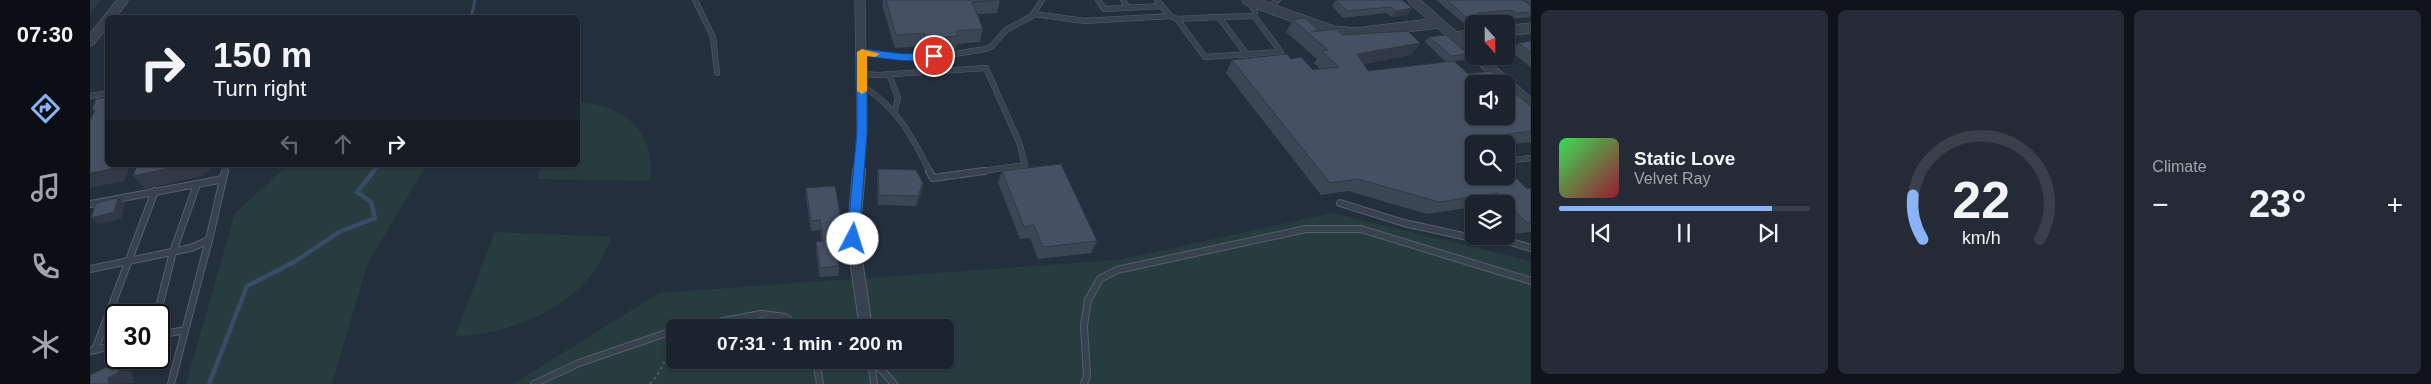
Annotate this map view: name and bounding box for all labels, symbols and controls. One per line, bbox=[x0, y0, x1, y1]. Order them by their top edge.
north arrow bbox=[1465, 15, 1515, 65]
map controls bbox=[1465, 15, 1515, 245]
text: 07:30 bbox=[17, 22, 73, 47]
icon: right bbox=[130, 35, 195, 100]
text: 150 m bbox=[213, 35, 312, 74]
pin bbox=[913, 35, 955, 77]
icon: arrive bbox=[920, 42, 948, 70]
button: sound bbox=[1465, 75, 1515, 125]
text: Turn right bbox=[213, 76, 306, 101]
icon: directions bbox=[28, 91, 63, 126]
icon: left bbox=[276, 130, 304, 158]
icon: ahead bbox=[329, 130, 357, 158]
icon: right bbox=[382, 130, 410, 158]
button: search bbox=[1465, 135, 1515, 185]
text: Static Love bbox=[1634, 148, 1735, 169]
text: Climate bbox=[2152, 158, 2207, 175]
icon: music bbox=[28, 170, 63, 205]
text: Velvet Ray bbox=[1634, 170, 1710, 187]
text: 22 bbox=[1952, 171, 2010, 229]
text: 23° bbox=[2249, 183, 2306, 225]
text: − bbox=[2152, 189, 2169, 220]
text: + bbox=[2387, 189, 2403, 220]
button: layers bbox=[1465, 195, 1515, 245]
position arrow bbox=[826, 212, 878, 264]
icon: previous bbox=[1587, 219, 1615, 247]
icon: pause bbox=[1670, 219, 1698, 247]
icon: next bbox=[1754, 219, 1782, 247]
text: km/h bbox=[1962, 228, 2000, 248]
icon: phone bbox=[28, 249, 63, 284]
speed limit sign: 30 bbox=[105, 304, 170, 369]
icon: climate bbox=[28, 327, 63, 362]
text: 07:31 · 1 min · 200 m bbox=[717, 333, 903, 354]

